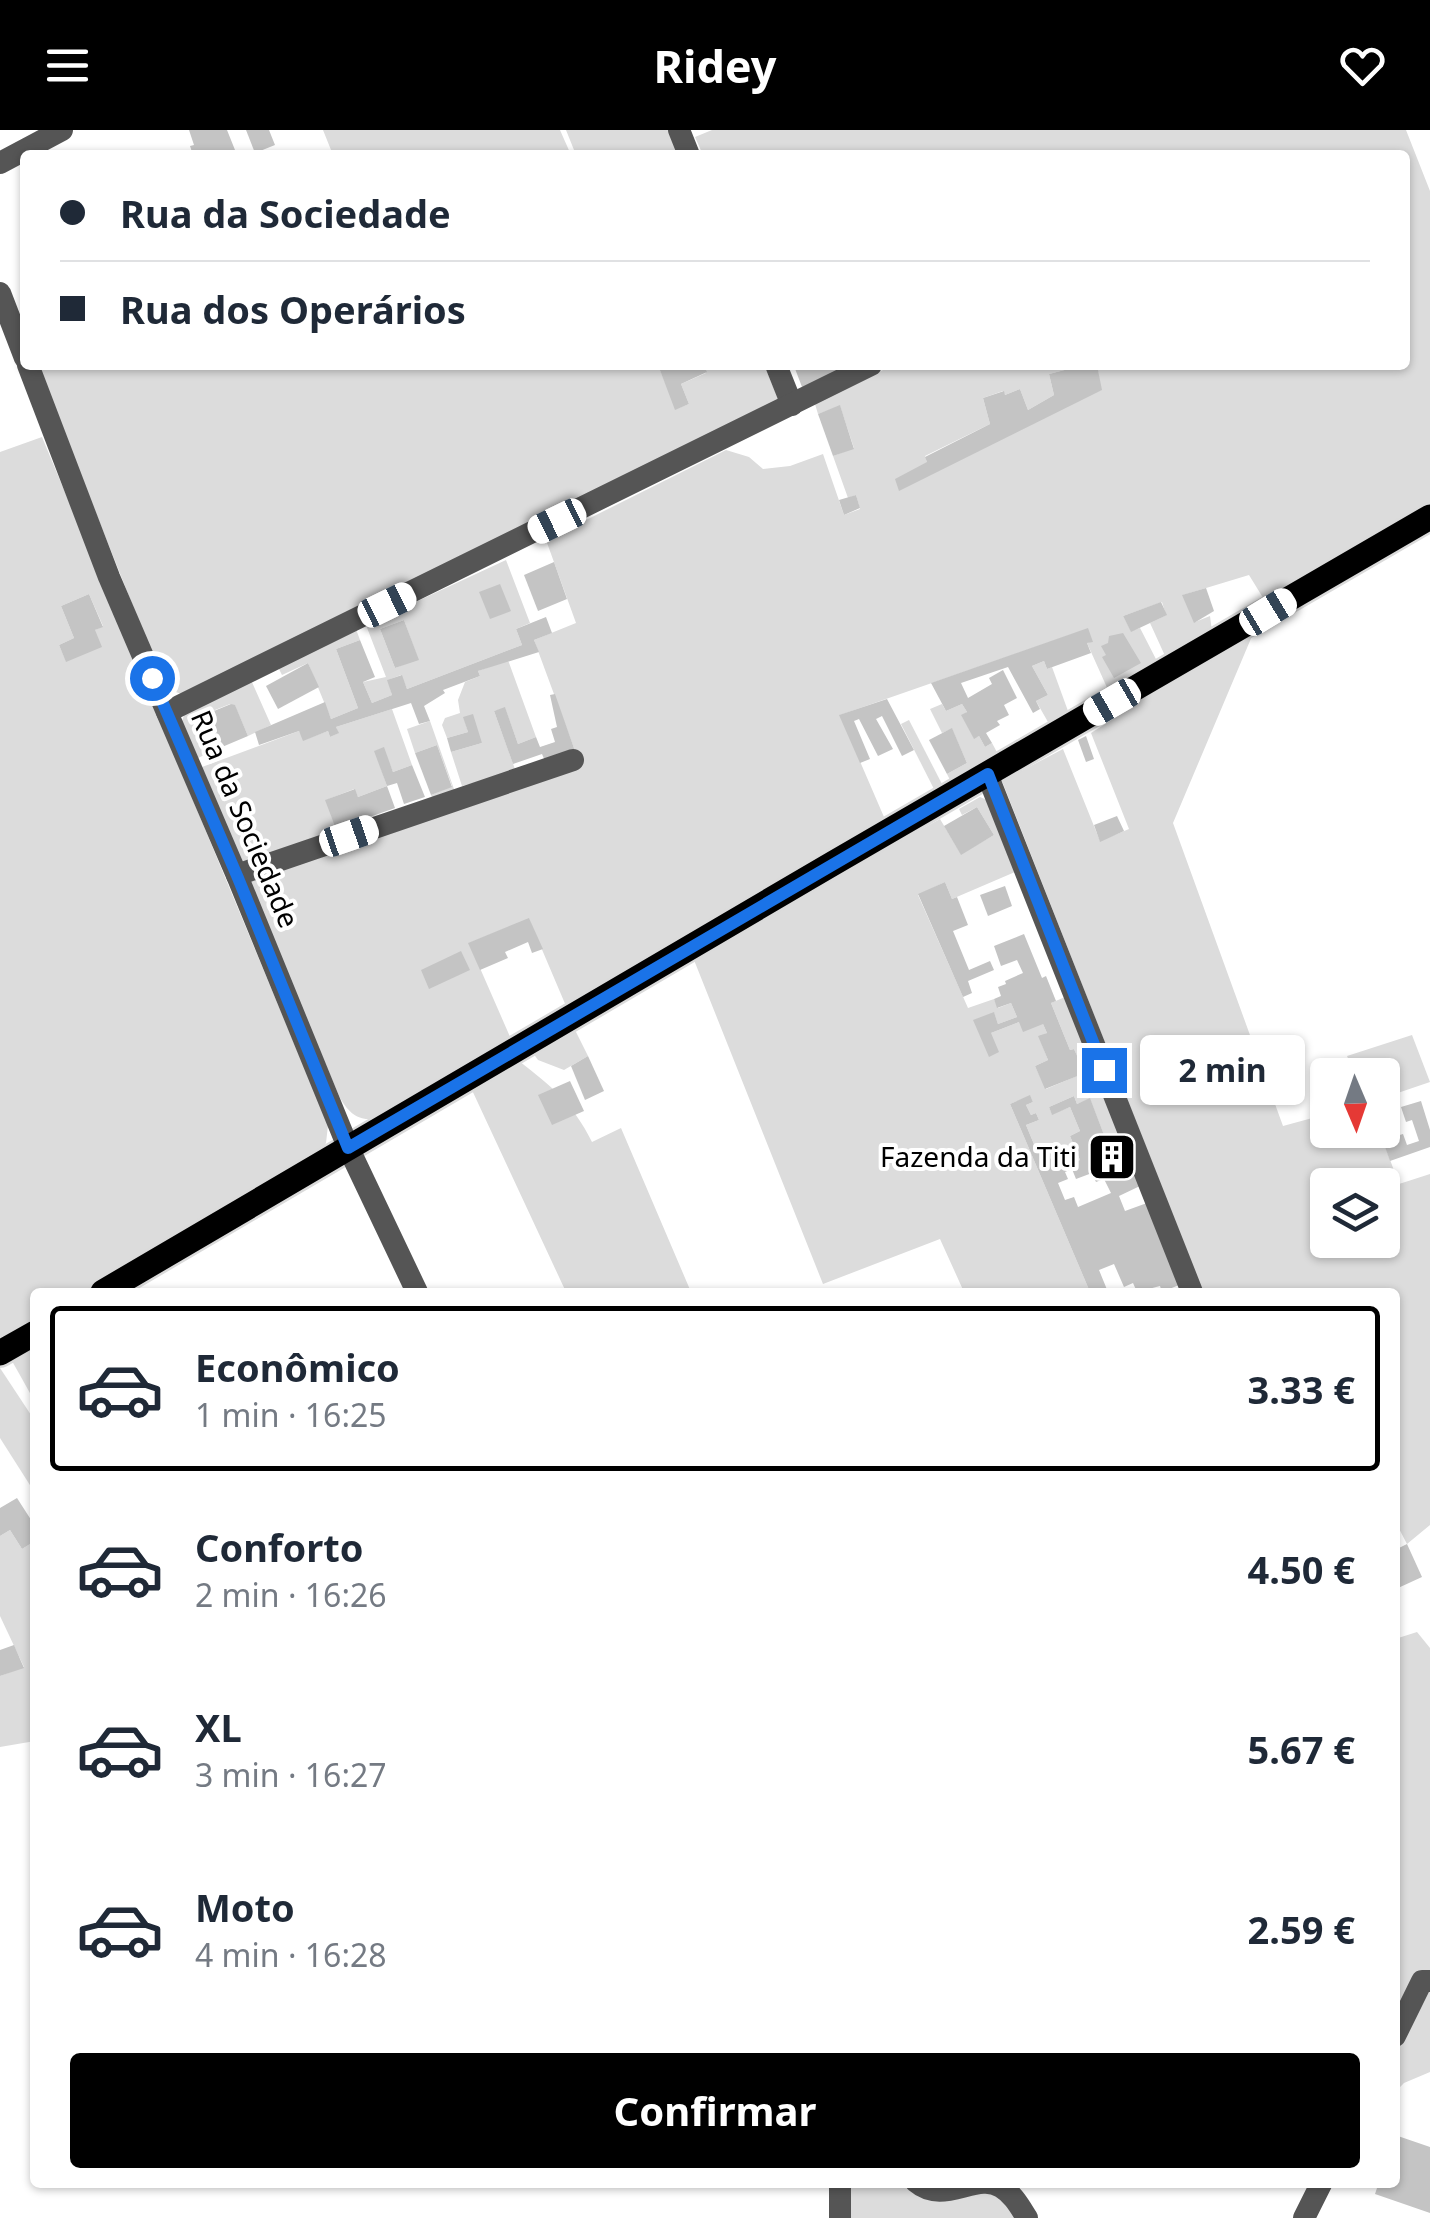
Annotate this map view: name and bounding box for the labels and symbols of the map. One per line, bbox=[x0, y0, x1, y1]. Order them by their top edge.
car bbox=[523, 494, 591, 548]
car bbox=[353, 578, 421, 632]
car bbox=[1235, 584, 1301, 640]
route start bbox=[130, 656, 175, 701]
car bbox=[1079, 674, 1145, 730]
street label: Rua da Sociedade bbox=[183, 704, 309, 933]
car bbox=[316, 812, 382, 860]
callout: 2 min bbox=[1139, 1035, 1304, 1105]
route end bbox=[1082, 1048, 1127, 1093]
north arrow bbox=[1310, 1058, 1400, 1148]
building icon: Fazenda da Titi bbox=[1086, 1131, 1138, 1183]
place label: Fazenda da Titi bbox=[880, 1137, 1077, 1175]

